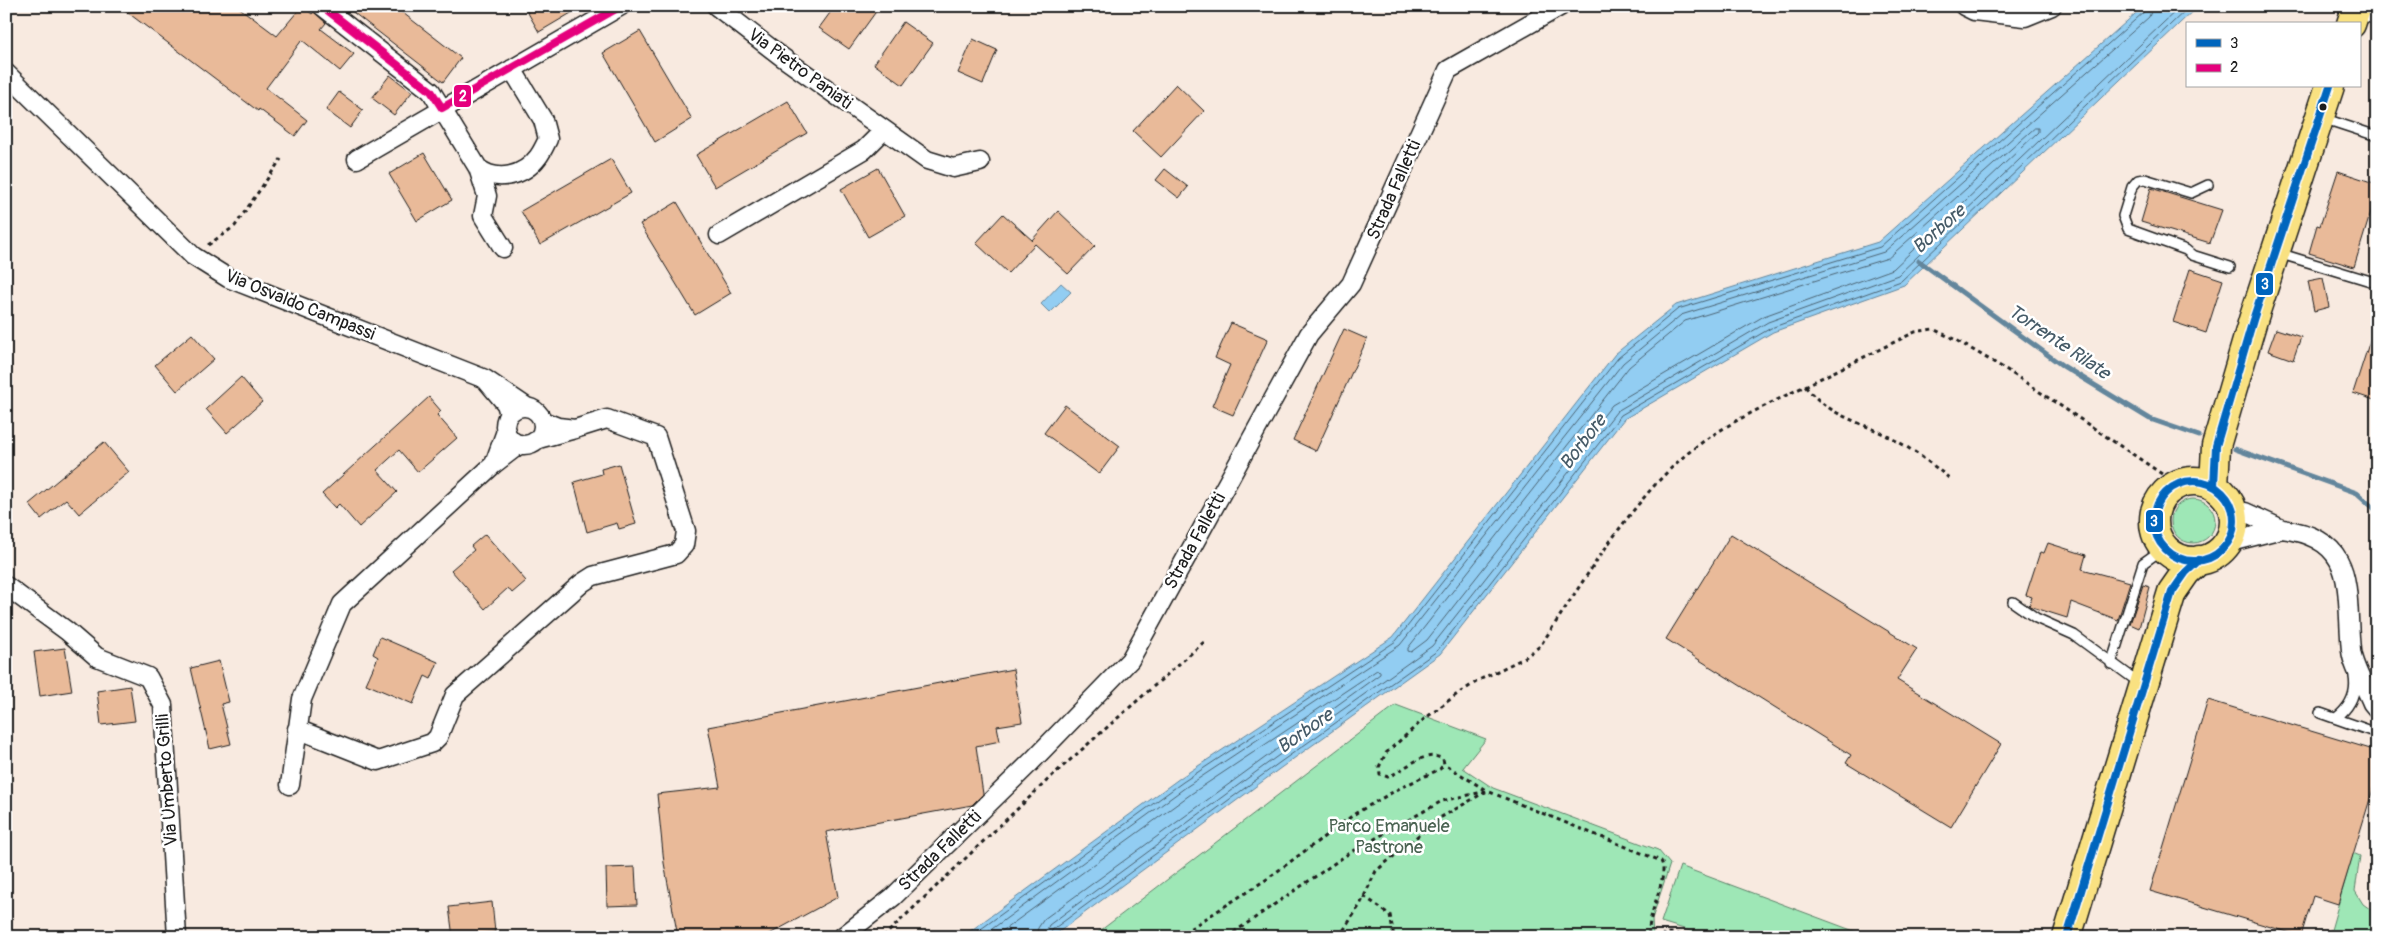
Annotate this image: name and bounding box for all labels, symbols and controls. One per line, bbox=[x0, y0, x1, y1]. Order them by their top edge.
legend bbox=[2186, 22, 2360, 88]
street label: Via Pietro Paniati bbox=[743, 23, 857, 115]
text: 3 bbox=[2230, 34, 2238, 53]
text: 2 bbox=[2230, 58, 2238, 77]
line badge: 2 bbox=[453, 84, 472, 108]
text: 2 bbox=[459, 88, 467, 105]
unlabelled marker bbox=[2318, 102, 2328, 112]
street label: Strada Falletti bbox=[1362, 136, 1426, 244]
water label: Borbore bbox=[1908, 198, 1972, 259]
street label: Via Osvaldo Campassi bbox=[221, 264, 379, 346]
line badge: 3 bbox=[2255, 272, 2274, 296]
text: 3 bbox=[2261, 276, 2269, 293]
water label: Torrente Rilate bbox=[2003, 299, 2116, 386]
water label: Borbore bbox=[1554, 408, 1613, 474]
street label: Strada Falletti bbox=[1159, 489, 1231, 593]
line badge: 3 bbox=[2145, 509, 2164, 533]
text: 3 bbox=[2150, 513, 2158, 530]
water label: Borbore bbox=[1272, 702, 1339, 759]
street label: Via Umberto Grilli bbox=[151, 713, 183, 847]
street label: Strada Falletti bbox=[894, 806, 986, 896]
park label: Parco Emanuele Pastrone bbox=[1328, 815, 1450, 859]

